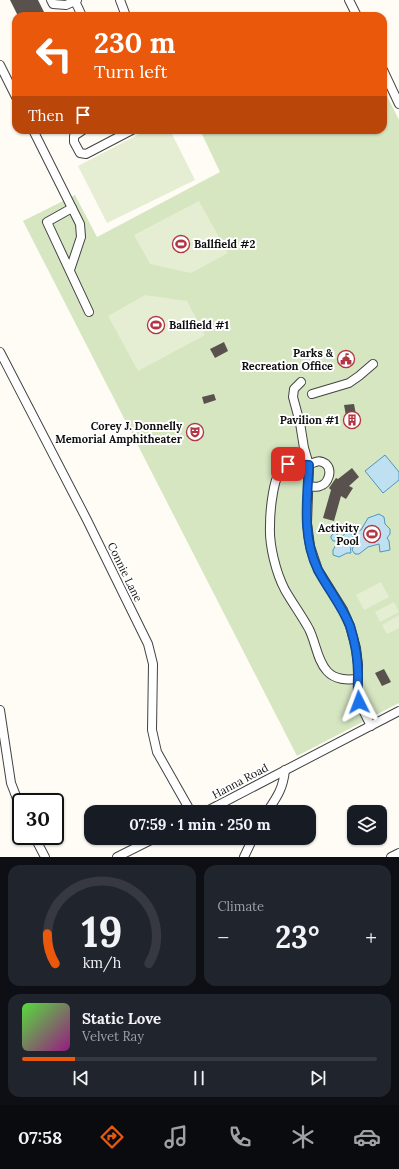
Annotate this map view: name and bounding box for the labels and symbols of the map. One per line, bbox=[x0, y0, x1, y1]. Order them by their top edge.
sports icon: Ballfield #2 bbox=[171, 234, 191, 254]
place label: Ballfield #2 bbox=[194, 237, 256, 251]
sports icon: Ballfield #1 bbox=[146, 315, 166, 335]
place label: Ballfield #1 bbox=[169, 318, 230, 332]
place label: Parks & Recreation Office bbox=[241, 346, 334, 373]
public building icon: Parks & Recreation Office bbox=[336, 349, 356, 369]
building icon: Pavilion #1 bbox=[342, 410, 362, 430]
place label: Pavilion #1 bbox=[280, 413, 340, 427]
place label: Corey J. Donnelly Memorial Amphitheater bbox=[55, 419, 183, 446]
theatre icon: Corey J. Donnelly Memorial Amphitheater bbox=[185, 422, 205, 442]
pin bbox=[271, 447, 305, 481]
place label: Activity Pool bbox=[318, 521, 360, 548]
sports icon: Activity Pool bbox=[362, 524, 382, 544]
street label: Connie Lane bbox=[105, 540, 145, 604]
position arrow bbox=[338, 681, 380, 723]
street label: Hanna Road bbox=[210, 760, 271, 802]
speed limit sign: 30 bbox=[12, 793, 64, 845]

